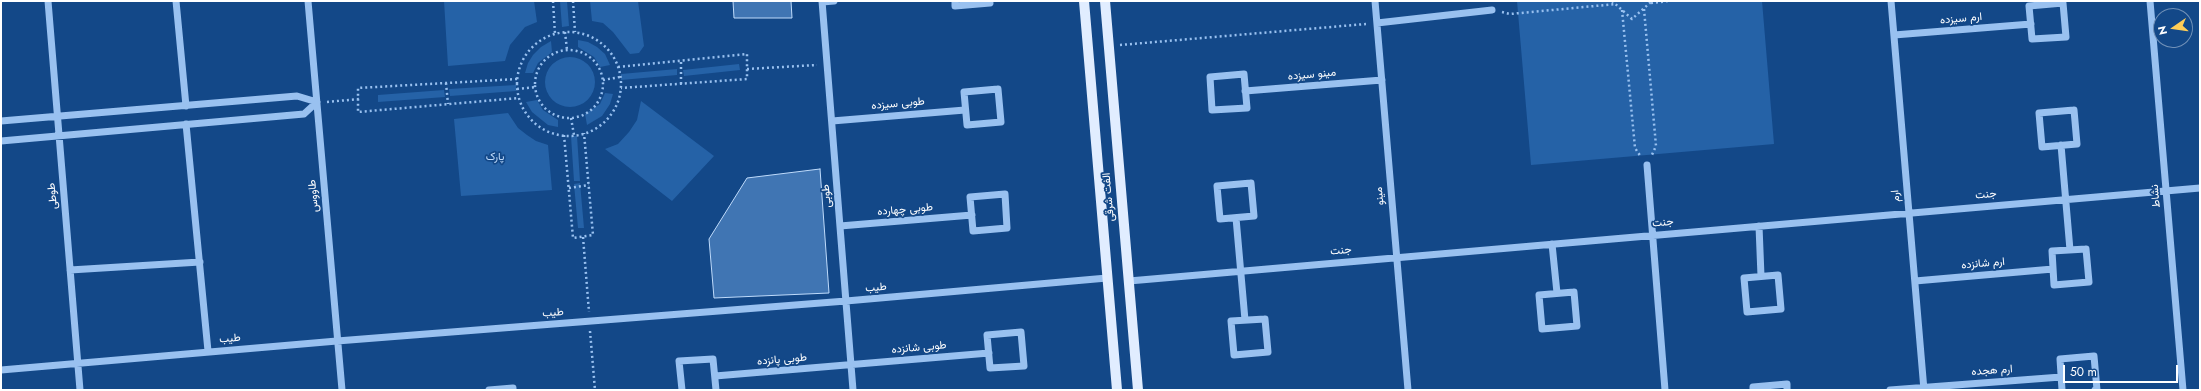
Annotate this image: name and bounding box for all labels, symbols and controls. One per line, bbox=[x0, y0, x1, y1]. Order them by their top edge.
north arrow bbox=[2153, 8, 2193, 48]
street label: ارم سیزده bbox=[1939, 11, 1983, 27]
text: N bbox=[2154, 24, 2171, 37]
street label: مینو سیزده bbox=[1287, 66, 1337, 84]
street label: طوبی سیزده bbox=[871, 95, 925, 113]
park label: پارک bbox=[486, 150, 504, 164]
street label: الفت شرقی bbox=[1100, 172, 1118, 222]
street label: طاووس bbox=[306, 179, 322, 213]
street label: طوطی bbox=[45, 182, 61, 210]
street label: طوبی bbox=[819, 184, 835, 208]
street label: نشاط bbox=[2148, 184, 2164, 208]
street label: مینو bbox=[1373, 186, 1387, 206]
street label: جنت bbox=[1975, 187, 1997, 203]
street label: ارم bbox=[1889, 189, 1903, 203]
street label: طوبی چهارده bbox=[877, 201, 933, 219]
street label: جنت bbox=[1652, 215, 1674, 231]
street label: جنت bbox=[1330, 243, 1352, 259]
street label: ارم شانزده bbox=[1961, 256, 2005, 272]
street label: طیب bbox=[865, 280, 887, 296]
street label: طیب bbox=[542, 306, 564, 320]
street label: طیب bbox=[219, 331, 241, 347]
street label: طوبی شانزده bbox=[891, 339, 947, 357]
street label: طوبی پانزده bbox=[757, 351, 807, 369]
scale bar bbox=[2065, 357, 2180, 383]
street label: ارم هجده bbox=[1971, 363, 2013, 379]
text: 50 m bbox=[2070, 363, 2097, 381]

